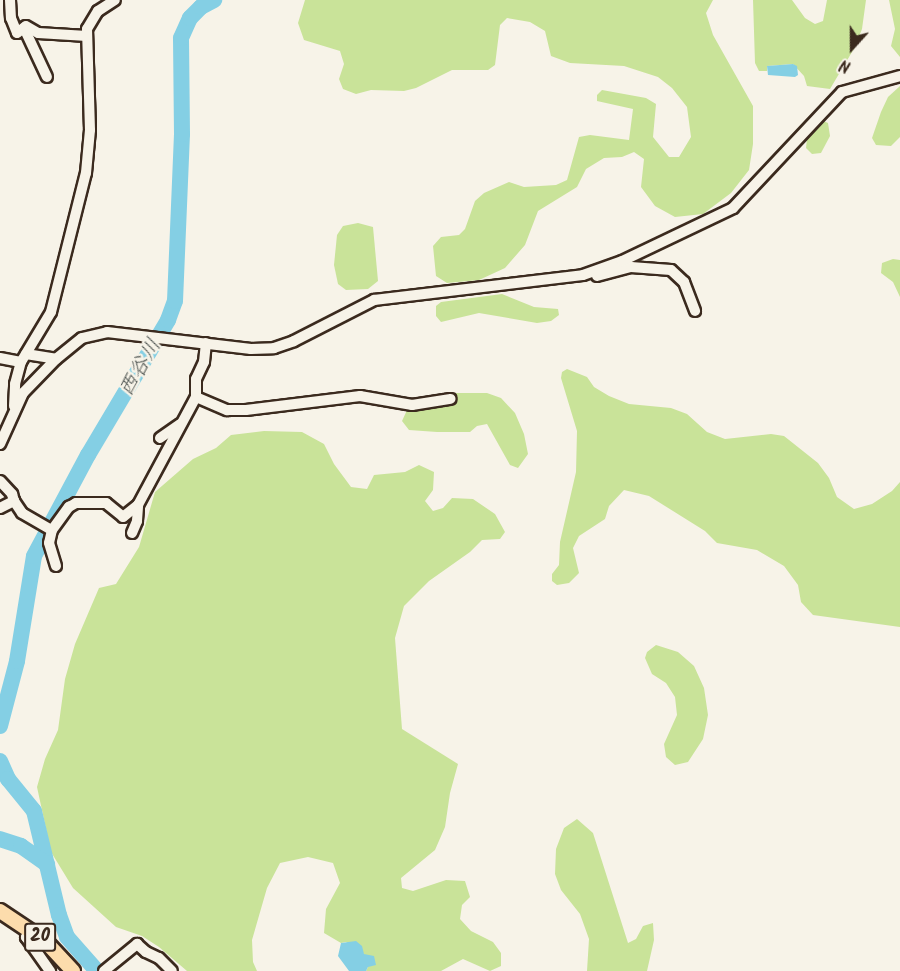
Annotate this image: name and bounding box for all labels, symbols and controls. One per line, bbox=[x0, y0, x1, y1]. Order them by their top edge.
north arrow bbox=[822, 18, 882, 78]
text: N bbox=[836, 52, 855, 79]
water label: 西谷川 bbox=[114, 334, 168, 402]
road number: 20 bbox=[24, 922, 57, 952]

